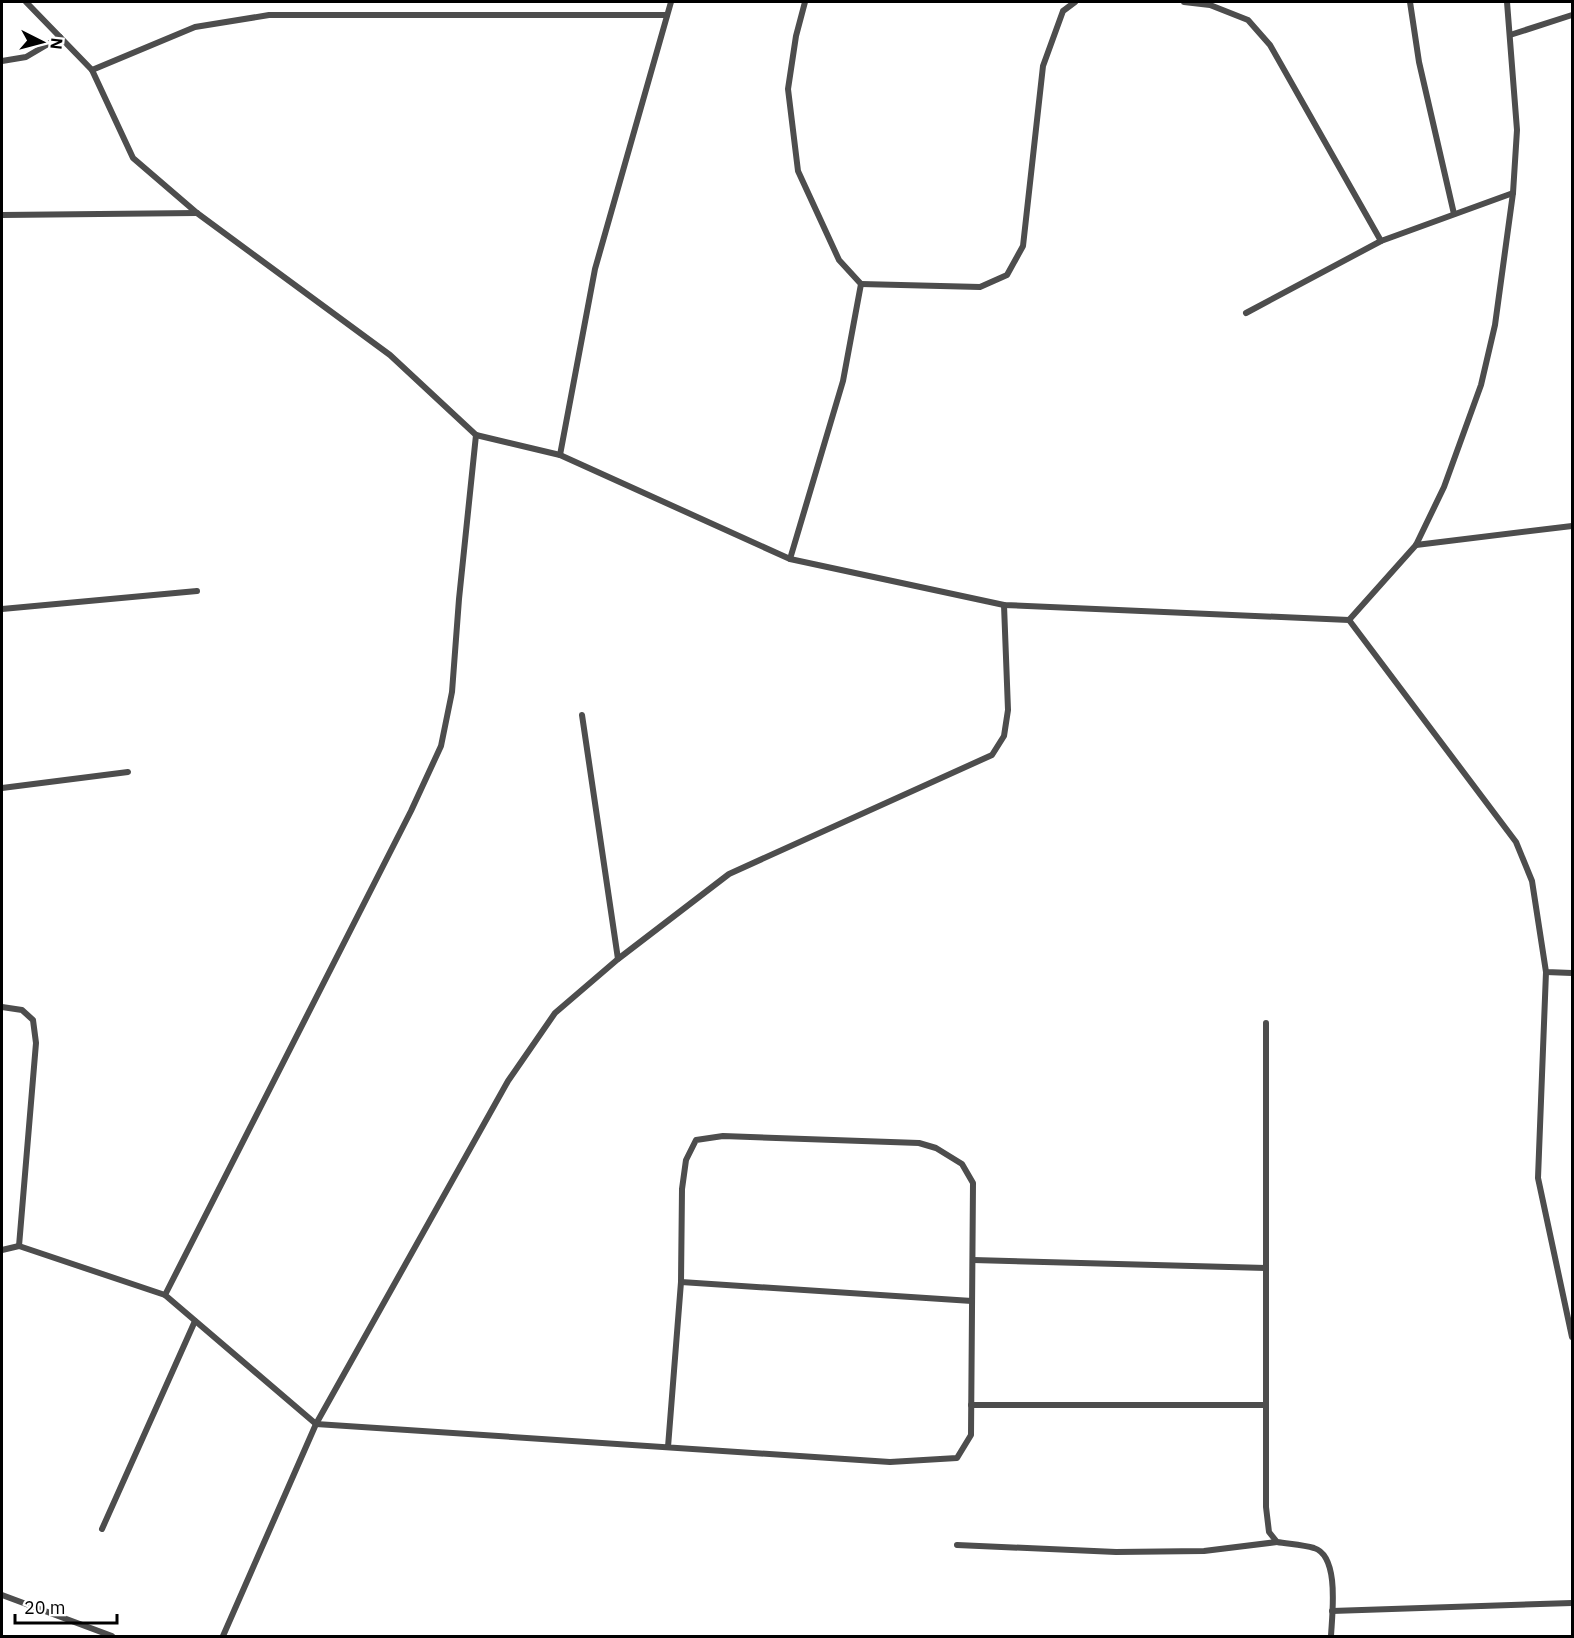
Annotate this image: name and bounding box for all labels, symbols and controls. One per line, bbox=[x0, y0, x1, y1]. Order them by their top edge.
north arrow bbox=[12, 12, 72, 72]
text: N bbox=[46, 37, 67, 50]
scale bar bbox=[15, 1587, 117, 1625]
text: 20 m bbox=[24, 1596, 66, 1619]

